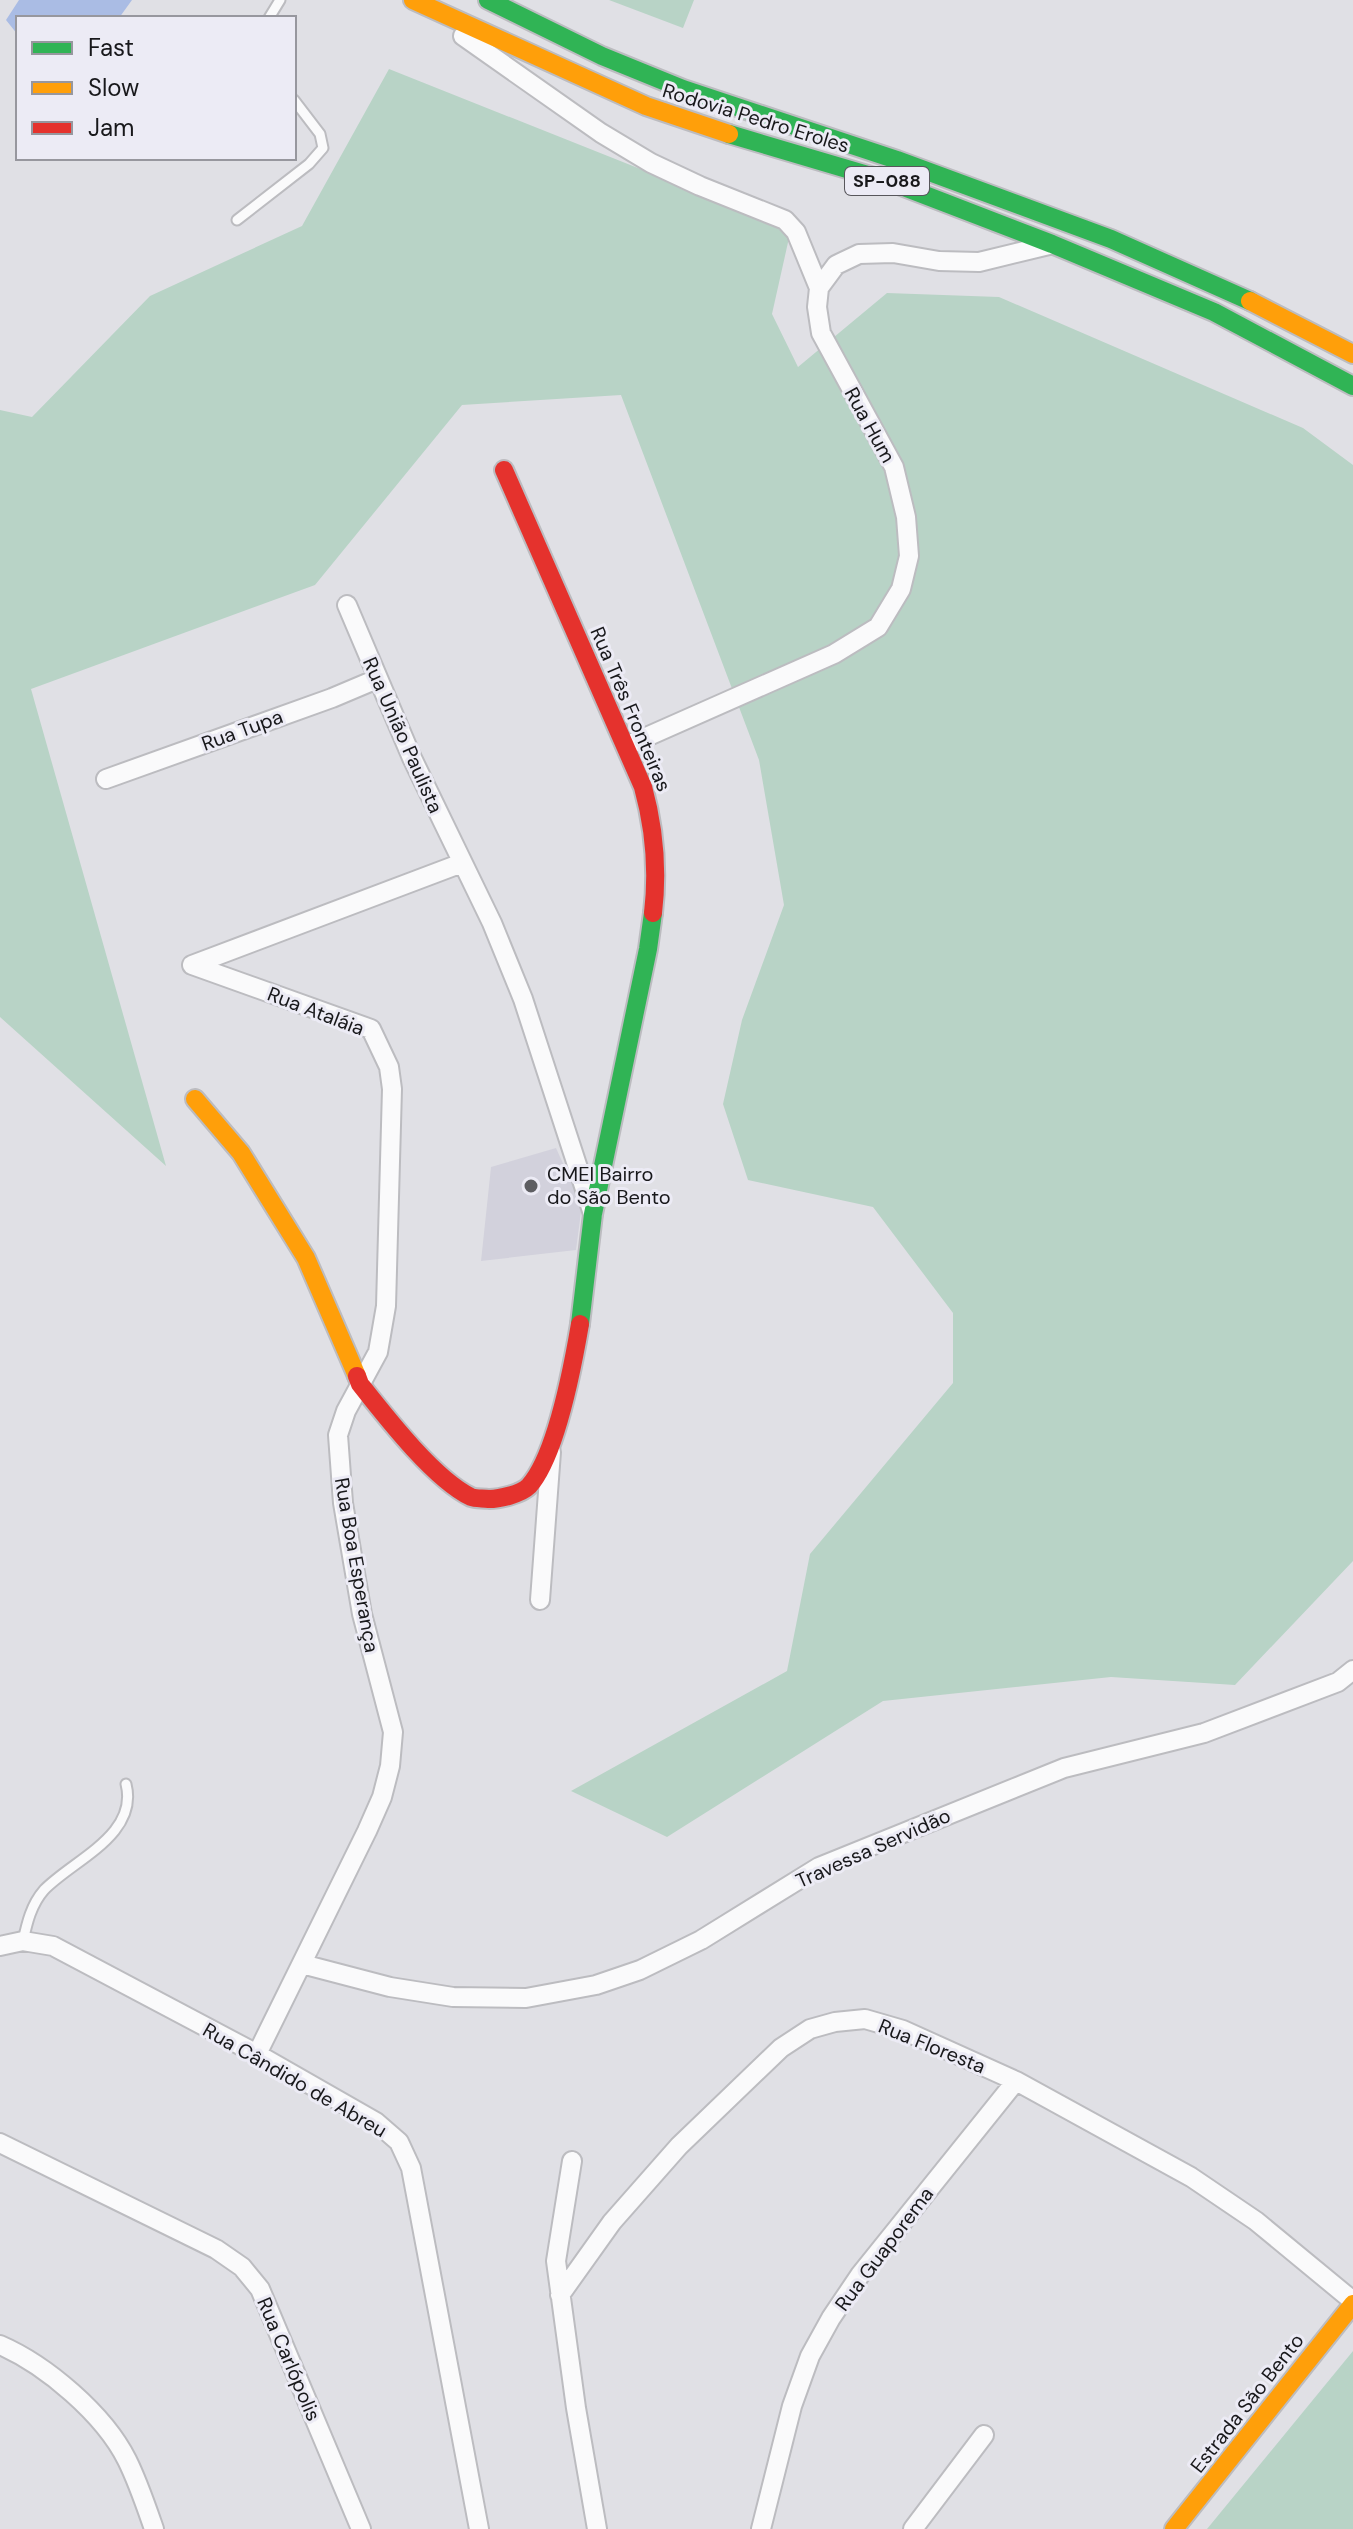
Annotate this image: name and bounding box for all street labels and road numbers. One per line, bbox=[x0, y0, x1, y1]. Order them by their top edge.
street label: Rodovia Pedro Eroles bbox=[660, 77, 852, 159]
road number: SP-088 bbox=[845, 167, 929, 195]
street label: Rua Hum bbox=[839, 383, 901, 467]
street label: Rua Três Fronteiras bbox=[585, 623, 677, 795]
street label: Rua União Paulista bbox=[357, 653, 449, 817]
street label: Rua Tupa bbox=[198, 703, 286, 757]
street label: Rua Ataláia bbox=[264, 981, 368, 1041]
street label: Rua Boa Esperança bbox=[329, 1476, 385, 1654]
street label: Travessa Servidão bbox=[792, 1802, 954, 1894]
street label: Rua Floresta bbox=[875, 2013, 989, 2079]
street label: Rua Cândido de Abreu bbox=[198, 2017, 392, 2143]
street label: Rua Guaporema bbox=[829, 2182, 939, 2316]
street label: Rua Carlópolis bbox=[251, 2293, 327, 2425]
street label: Estrada São Bento bbox=[1185, 2328, 1309, 2478]

